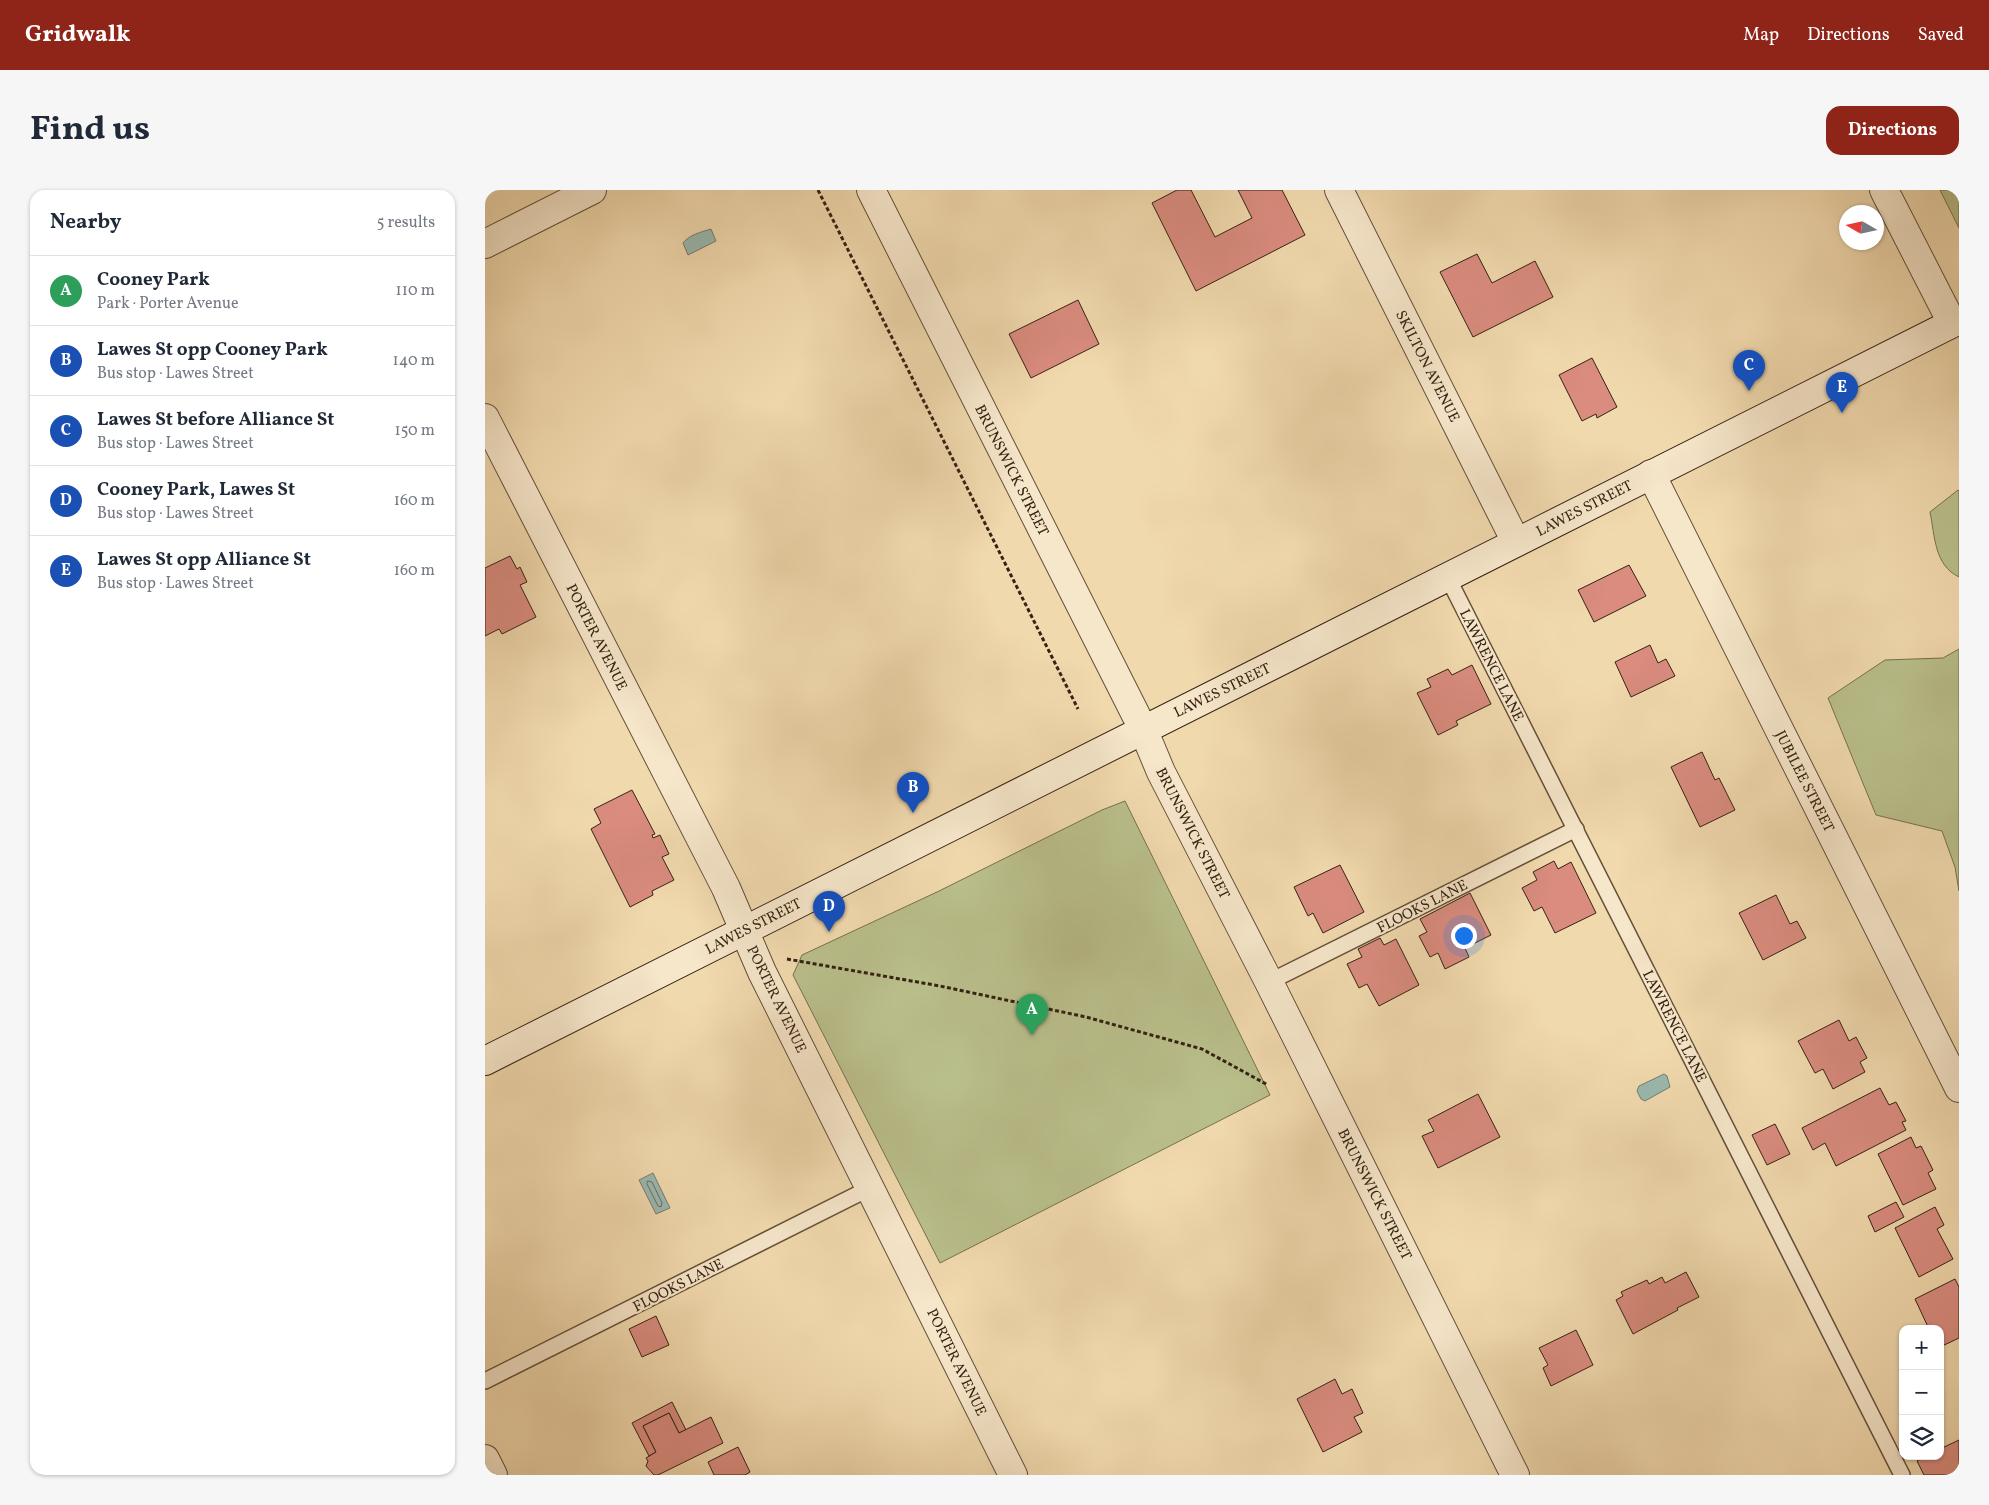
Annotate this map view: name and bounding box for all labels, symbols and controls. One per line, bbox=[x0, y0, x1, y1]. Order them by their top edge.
text: Gridwalk bbox=[25, 18, 131, 52]
text: Map bbox=[1743, 23, 1779, 48]
text: Directions bbox=[1807, 23, 1890, 48]
text: Saved bbox=[1918, 23, 1964, 48]
text: Find us bbox=[30, 106, 150, 154]
button: Directions bbox=[1826, 106, 1959, 155]
north arrow bbox=[1839, 205, 1884, 250]
text: Nearby bbox=[50, 208, 121, 237]
text: 5 results bbox=[377, 212, 435, 234]
text: Cooney Park bbox=[97, 267, 210, 293]
text: A bbox=[60, 280, 72, 302]
text: 110 m bbox=[396, 280, 435, 302]
text: Park · Porter Avenue bbox=[97, 293, 239, 315]
street label: SKILTON AVENUE bbox=[1389, 307, 1464, 426]
text: Lawes St opp Cooney Park bbox=[97, 337, 328, 363]
text: B bbox=[61, 350, 71, 372]
text: 140 m bbox=[393, 350, 435, 372]
pin: C bbox=[1733, 350, 1765, 391]
text: Bus stop · Lawes Street bbox=[97, 363, 254, 385]
pin: E bbox=[1826, 372, 1858, 413]
street label: BRUNSWICK STREET bbox=[968, 401, 1053, 540]
text: Lawes St before Alliance St bbox=[97, 407, 334, 433]
text: C bbox=[61, 420, 71, 442]
text: 150 m bbox=[394, 420, 435, 442]
text: Bus stop · Lawes Street bbox=[97, 433, 254, 455]
street label: LAWES STREET bbox=[1533, 476, 1637, 543]
text: Cooney Park, Lawes St bbox=[97, 477, 295, 503]
text: D bbox=[60, 490, 72, 512]
text: 160 m bbox=[394, 490, 435, 512]
text: Bus stop · Lawes Street bbox=[97, 503, 254, 525]
text: Lawes St opp Alliance St bbox=[97, 547, 311, 573]
text: E bbox=[61, 560, 71, 582]
text: 160 m bbox=[394, 560, 435, 582]
text: Bus stop · Lawes Street bbox=[97, 573, 254, 595]
street label: PORTER AVENUE bbox=[560, 581, 632, 695]
street label: LAWRENCE LANE bbox=[1453, 606, 1528, 726]
street label: LAWES STREET bbox=[1171, 659, 1275, 724]
street label: JUBILEE STREET bbox=[1769, 727, 1839, 837]
street label: BRUNSWICK STREET bbox=[1149, 764, 1234, 903]
pin: B bbox=[897, 772, 929, 813]
street label: FLOOKS LANE bbox=[1374, 875, 1472, 939]
pin: D bbox=[813, 891, 845, 932]
street label: LAWES STREET bbox=[702, 894, 806, 961]
your location bbox=[1451, 923, 1477, 949]
street label: PORTER AVENUE bbox=[740, 942, 811, 1057]
street label: LAWRENCE LANE bbox=[1636, 967, 1711, 1087]
pin: A bbox=[1016, 994, 1048, 1035]
street label: BRUNSWICK STREET bbox=[1331, 1125, 1416, 1264]
street label: FLOOKS LANE bbox=[630, 1254, 728, 1318]
street label: PORTER AVENUE bbox=[920, 1305, 991, 1420]
map controls bbox=[1899, 1325, 1944, 1460]
button: + bbox=[1899, 1325, 1944, 1370]
button: − bbox=[1899, 1370, 1944, 1415]
button: layers bbox=[1899, 1415, 1944, 1460]

